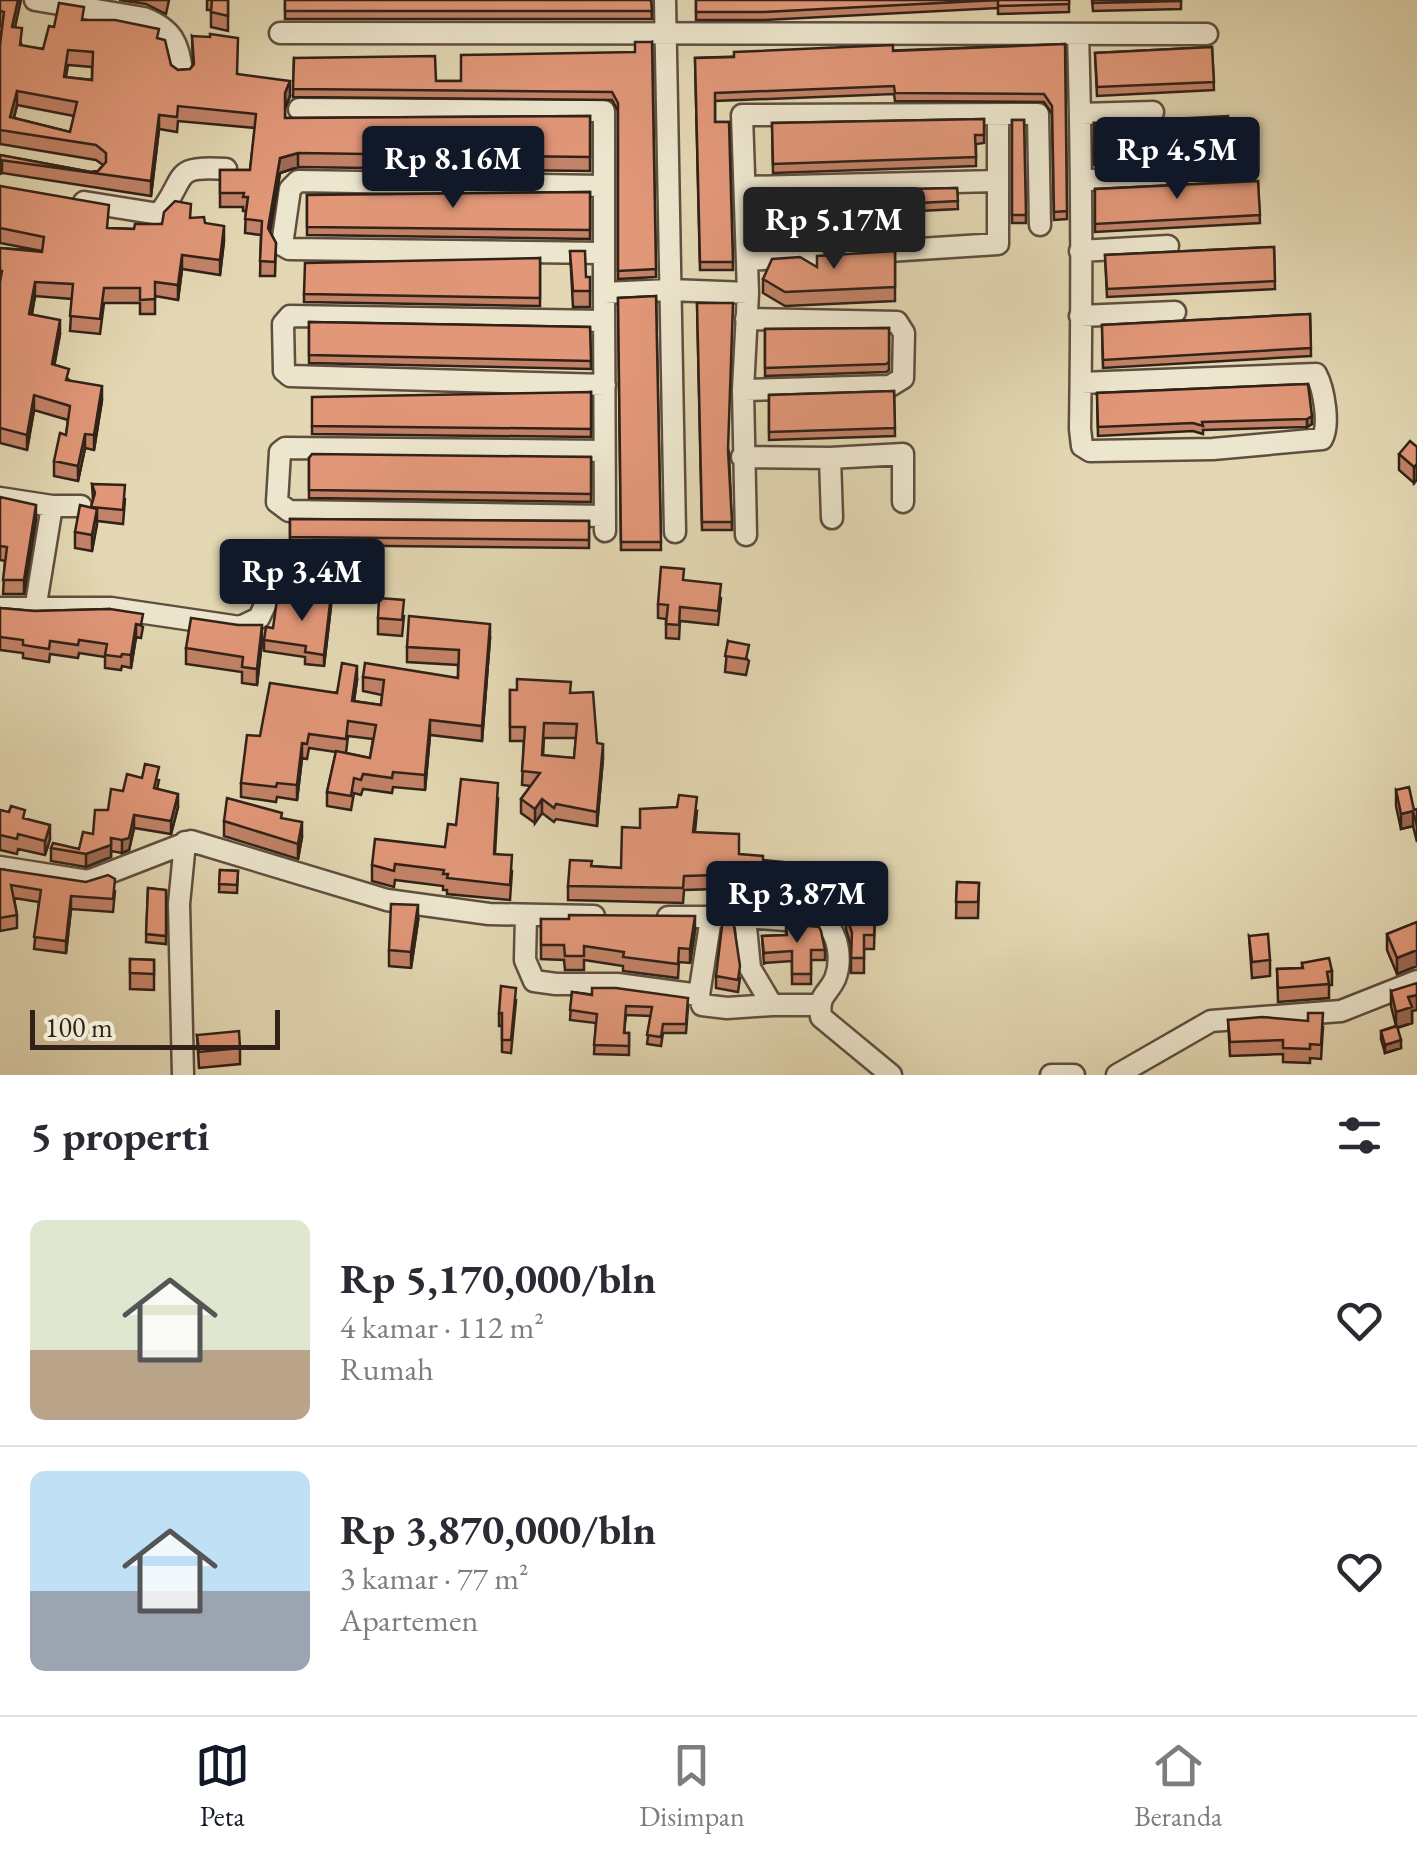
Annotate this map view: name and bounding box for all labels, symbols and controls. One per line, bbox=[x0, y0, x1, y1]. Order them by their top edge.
pin: Rp 4.5M bbox=[1085, 117, 1269, 202]
pin: Rp 8.16M bbox=[350, 126, 556, 211]
text: Rp 4.5M bbox=[1117, 128, 1237, 170]
text: Rp 8.16M bbox=[384, 137, 522, 179]
pin: Rp 5.17M bbox=[731, 187, 937, 272]
text: Rp 5.17M bbox=[765, 198, 903, 240]
pin: Rp 3.4M bbox=[210, 539, 394, 624]
text: Rp 3.4M bbox=[242, 550, 362, 592]
pin: Rp 3.87M bbox=[694, 861, 900, 946]
text: Rp 3.87M bbox=[728, 872, 866, 914]
scale bar bbox=[30, 1005, 280, 1050]
text: 100 m bbox=[45, 1009, 113, 1045]
text: 5 properti bbox=[30, 1108, 210, 1163]
icon: filters bbox=[1332, 1108, 1387, 1163]
text: Rp 5,170,000/bln bbox=[340, 1251, 656, 1306]
icon: home bbox=[110, 1260, 230, 1380]
icon: heart bbox=[1332, 1293, 1387, 1348]
text: 4 kamar · 112 m² bbox=[340, 1306, 544, 1348]
text: Rumah bbox=[340, 1348, 434, 1390]
text: Rp 3,870,000/bln bbox=[340, 1502, 656, 1557]
icon: home bbox=[110, 1511, 230, 1631]
icon: heart bbox=[1332, 1544, 1387, 1599]
text: 3 kamar · 77 m² bbox=[340, 1557, 529, 1599]
text: Apartemen bbox=[340, 1599, 478, 1641]
tab: Peta bbox=[195, 1738, 250, 1834]
tab: Disimpan bbox=[639, 1738, 745, 1834]
tab: Beranda bbox=[1134, 1738, 1222, 1834]

